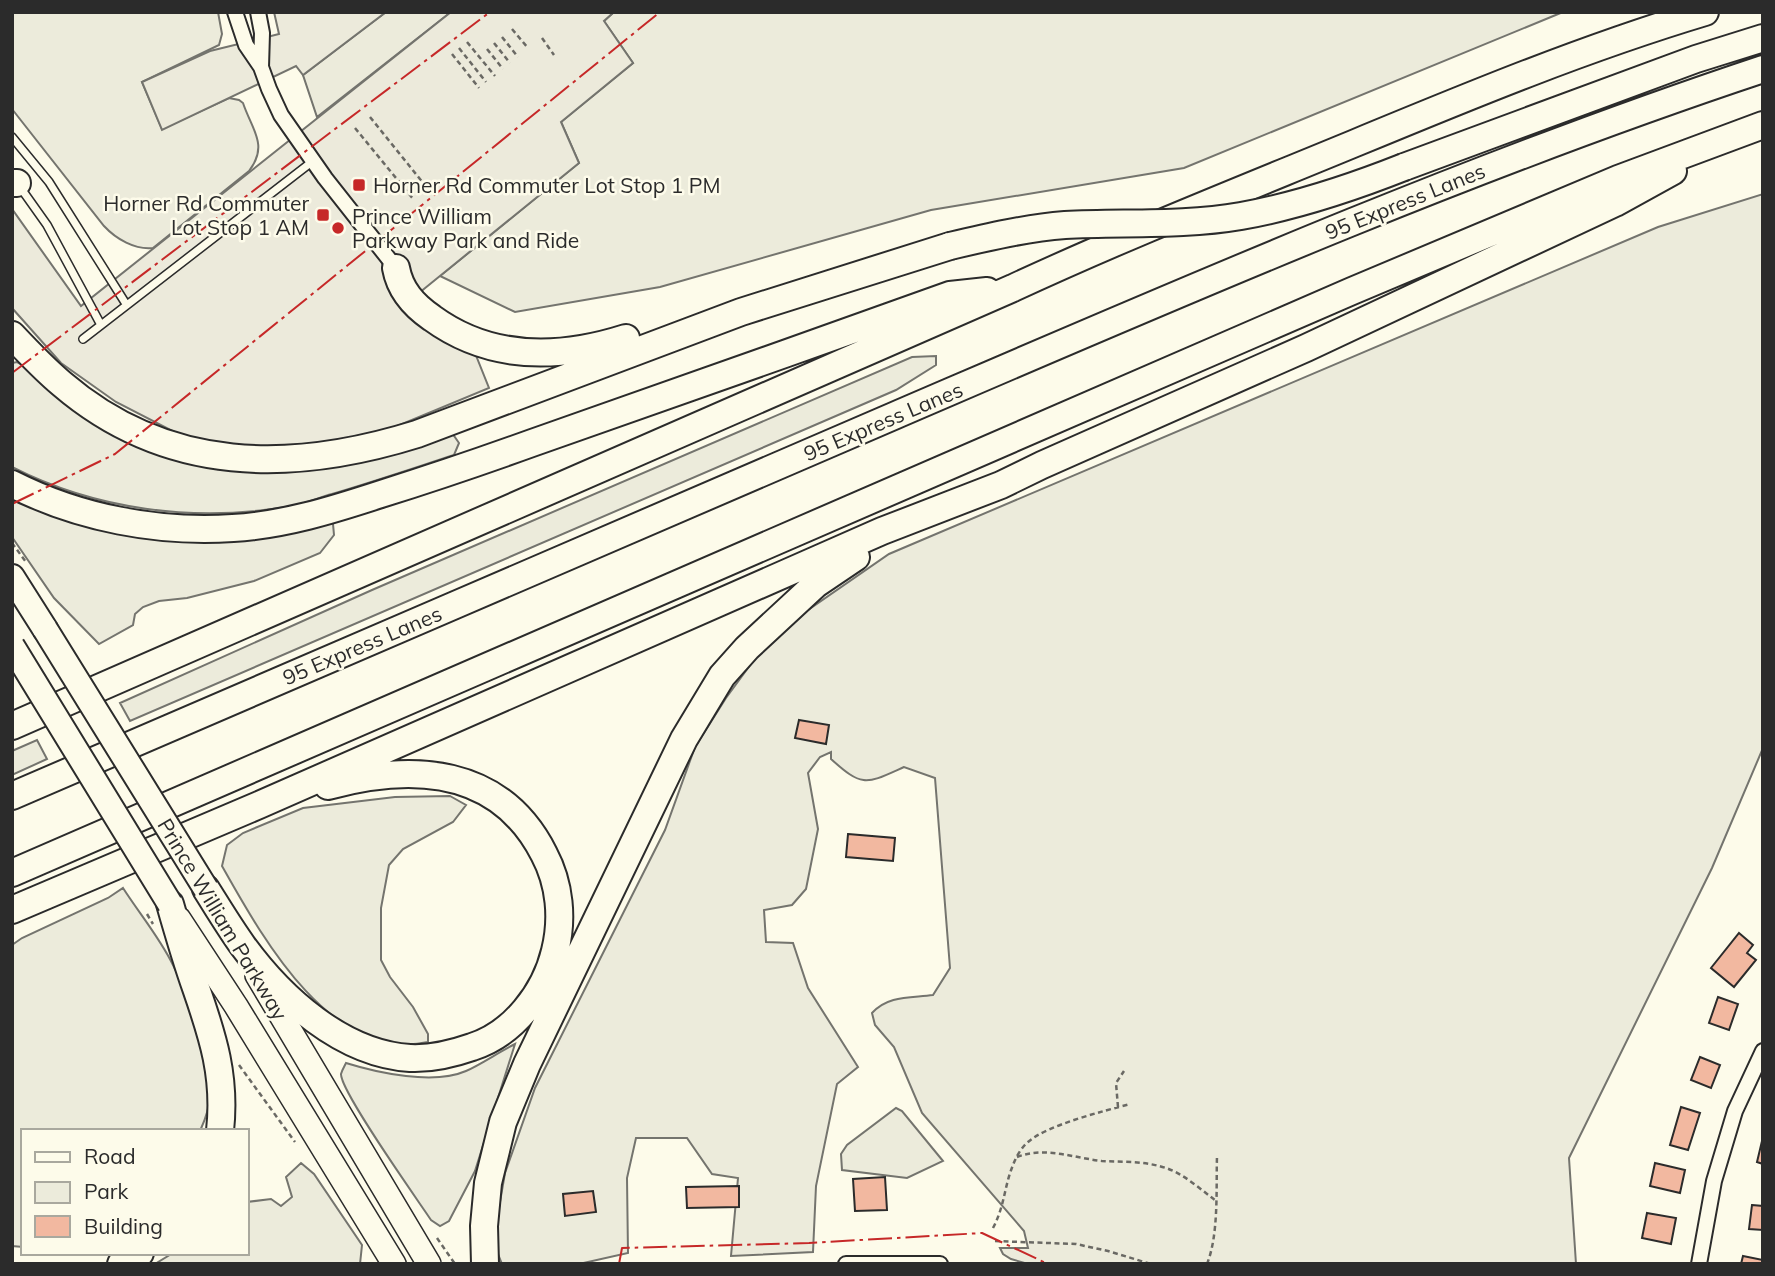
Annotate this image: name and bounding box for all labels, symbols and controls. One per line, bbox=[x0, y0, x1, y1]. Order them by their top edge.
street label: 95 Express Lanes bbox=[1321, 157, 1489, 245]
place label: Horner Rd Commuter Lot Stop 1 PM bbox=[373, 172, 720, 198]
marker: Horner Rd Commuter Lot Stop 1 PM bbox=[351, 177, 367, 193]
place label: Horner Rd Commuter Lot Stop 1 AM bbox=[103, 190, 309, 240]
place label: Prince William Parkway Park and Ride bbox=[352, 203, 579, 253]
marker: Horner Rd Commuter Lot Stop 1 AM bbox=[315, 207, 331, 223]
marker: Prince William Parkway Park and Ride bbox=[330, 220, 346, 236]
street label: 95 Express Lanes bbox=[800, 376, 966, 466]
street label: 95 Express Lanes bbox=[279, 600, 445, 690]
street label: Prince William Parkway bbox=[152, 813, 294, 1025]
legend bbox=[21, 1129, 248, 1255]
text: Road bbox=[84, 1143, 135, 1169]
text: Park bbox=[84, 1178, 128, 1204]
text: Building bbox=[84, 1213, 163, 1239]

